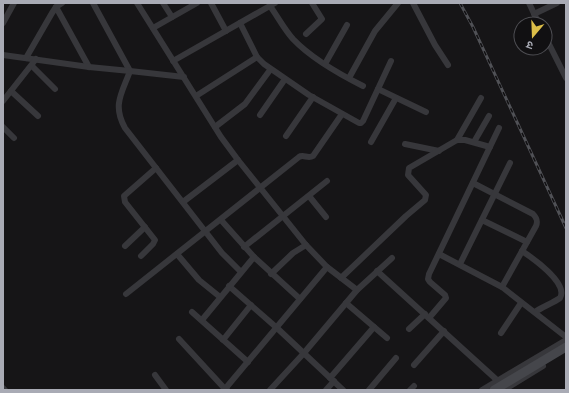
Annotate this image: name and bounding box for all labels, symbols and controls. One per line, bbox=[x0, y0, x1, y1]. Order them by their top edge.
north arrow bbox=[513, 16, 553, 56]
text: उ bbox=[524, 38, 535, 52]

